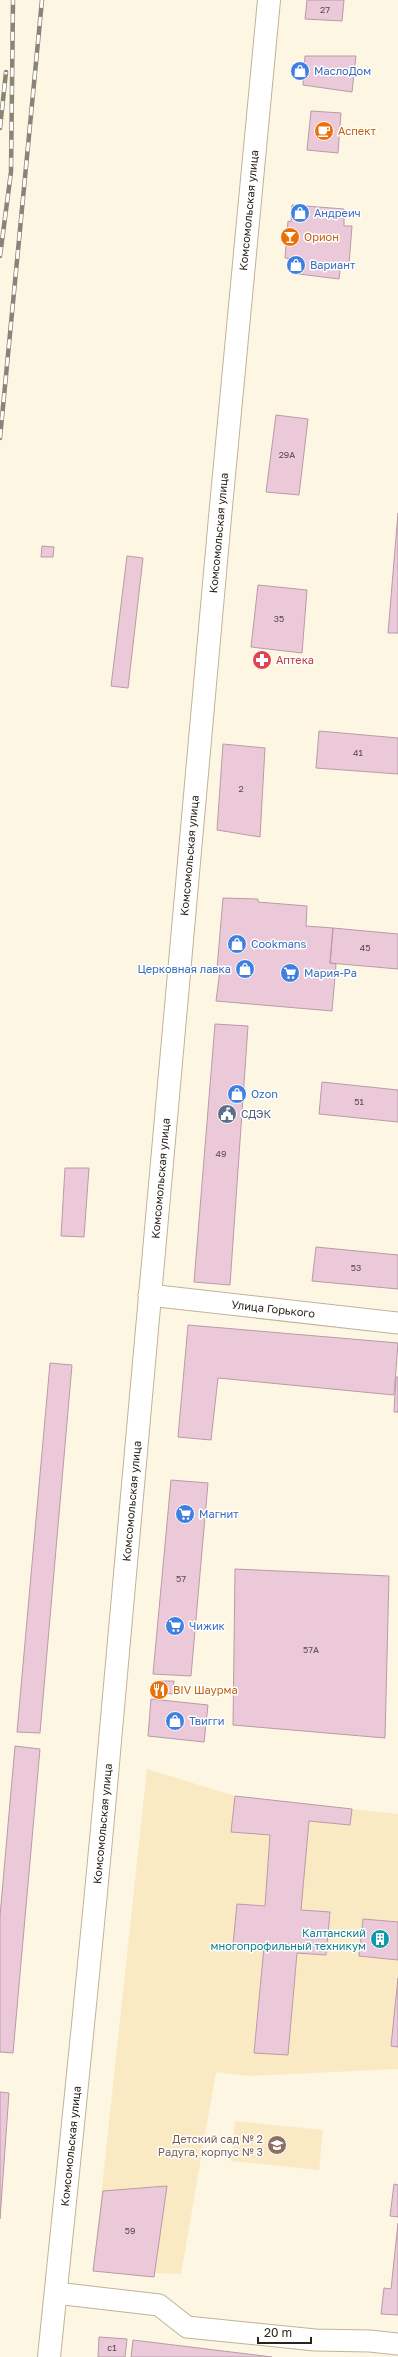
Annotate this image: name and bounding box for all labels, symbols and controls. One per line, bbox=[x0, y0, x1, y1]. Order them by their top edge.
house number: 27 bbox=[320, 4, 330, 15]
shop icon: МаслоДом bbox=[289, 60, 311, 82]
place label: МаслоДом bbox=[314, 64, 371, 77]
cafe icon: Аспект bbox=[313, 120, 335, 142]
place label: Аспект bbox=[338, 124, 377, 137]
street label: Комсомольская улица bbox=[236, 149, 260, 271]
shop icon: Андреич bbox=[289, 202, 311, 224]
place label: Андреич bbox=[314, 206, 361, 219]
bar icon: Орион bbox=[279, 226, 301, 248]
place label: Орион bbox=[304, 230, 339, 243]
shop icon: Вариант bbox=[285, 254, 307, 276]
place label: Вариант bbox=[310, 258, 356, 271]
house number: 29А bbox=[279, 449, 295, 460]
street label: Комсомольская улица bbox=[206, 472, 230, 594]
house number: 35 bbox=[274, 613, 284, 624]
pharmacy icon: Аптека bbox=[251, 649, 273, 671]
place label: Аптека bbox=[276, 653, 314, 666]
house number: 41 bbox=[353, 747, 364, 758]
house number: 2 bbox=[238, 783, 244, 794]
street label: Комсомольская улица bbox=[177, 795, 201, 916]
shop icon: Cookmans bbox=[226, 933, 248, 955]
place label: Cookmans bbox=[251, 937, 307, 950]
house number: 45 bbox=[360, 942, 370, 953]
shop icon: Церковная лавка bbox=[234, 958, 256, 980]
place label: Церковная лавка bbox=[137, 962, 231, 975]
supermarket icon: Мария-Ра bbox=[279, 962, 301, 984]
place label: Мария-Ра bbox=[304, 966, 357, 979]
shop icon: Ozon bbox=[226, 1083, 248, 1105]
place label: Ozon bbox=[251, 1087, 278, 1100]
house number: 51 bbox=[354, 1096, 364, 1107]
public building icon: СДЭК bbox=[216, 1103, 238, 1125]
place label: СДЭК bbox=[241, 1107, 272, 1120]
street label: Комсомольская улица bbox=[148, 1117, 172, 1239]
house number: 49 bbox=[216, 1148, 226, 1159]
house number: 53 bbox=[351, 1262, 361, 1273]
street label: Улица Горького bbox=[231, 1297, 316, 1320]
street label: Комсомольская улица bbox=[119, 1440, 143, 1562]
supermarket icon: Магнит bbox=[174, 1503, 196, 1525]
place label: Магнит bbox=[199, 1507, 239, 1520]
house number: 57 bbox=[176, 1573, 186, 1584]
supermarket icon: Чижик bbox=[164, 1615, 186, 1637]
place label: Чижик bbox=[189, 1619, 226, 1632]
house number: 57А bbox=[303, 1644, 319, 1655]
restaurant icon: BIV Шаурма bbox=[148, 1679, 170, 1701]
place label: BIV Шаурма bbox=[173, 1683, 238, 1696]
shop icon: Твигги bbox=[164, 1710, 186, 1732]
place label: Твигги bbox=[189, 1714, 225, 1727]
street label: Комсомольская улица bbox=[90, 1763, 114, 1885]
place label: Калтанский многопрофильный техникум bbox=[211, 1926, 366, 1952]
building icon: Калтанский многопрофильный техникум bbox=[369, 1928, 391, 1950]
street label: Комсомольская улица bbox=[58, 2085, 83, 2207]
place label: Детский сад № 2 Радуга, корпус № 3 bbox=[158, 2132, 263, 2158]
school or university icon: Детский сад № 2 Радуга, корпус № 3 bbox=[266, 2134, 288, 2156]
house number: 59 bbox=[125, 2225, 135, 2236]
scale bar bbox=[258, 2319, 311, 2345]
text: 20 m bbox=[264, 2325, 292, 2340]
house number: c1 bbox=[107, 2342, 117, 2353]

